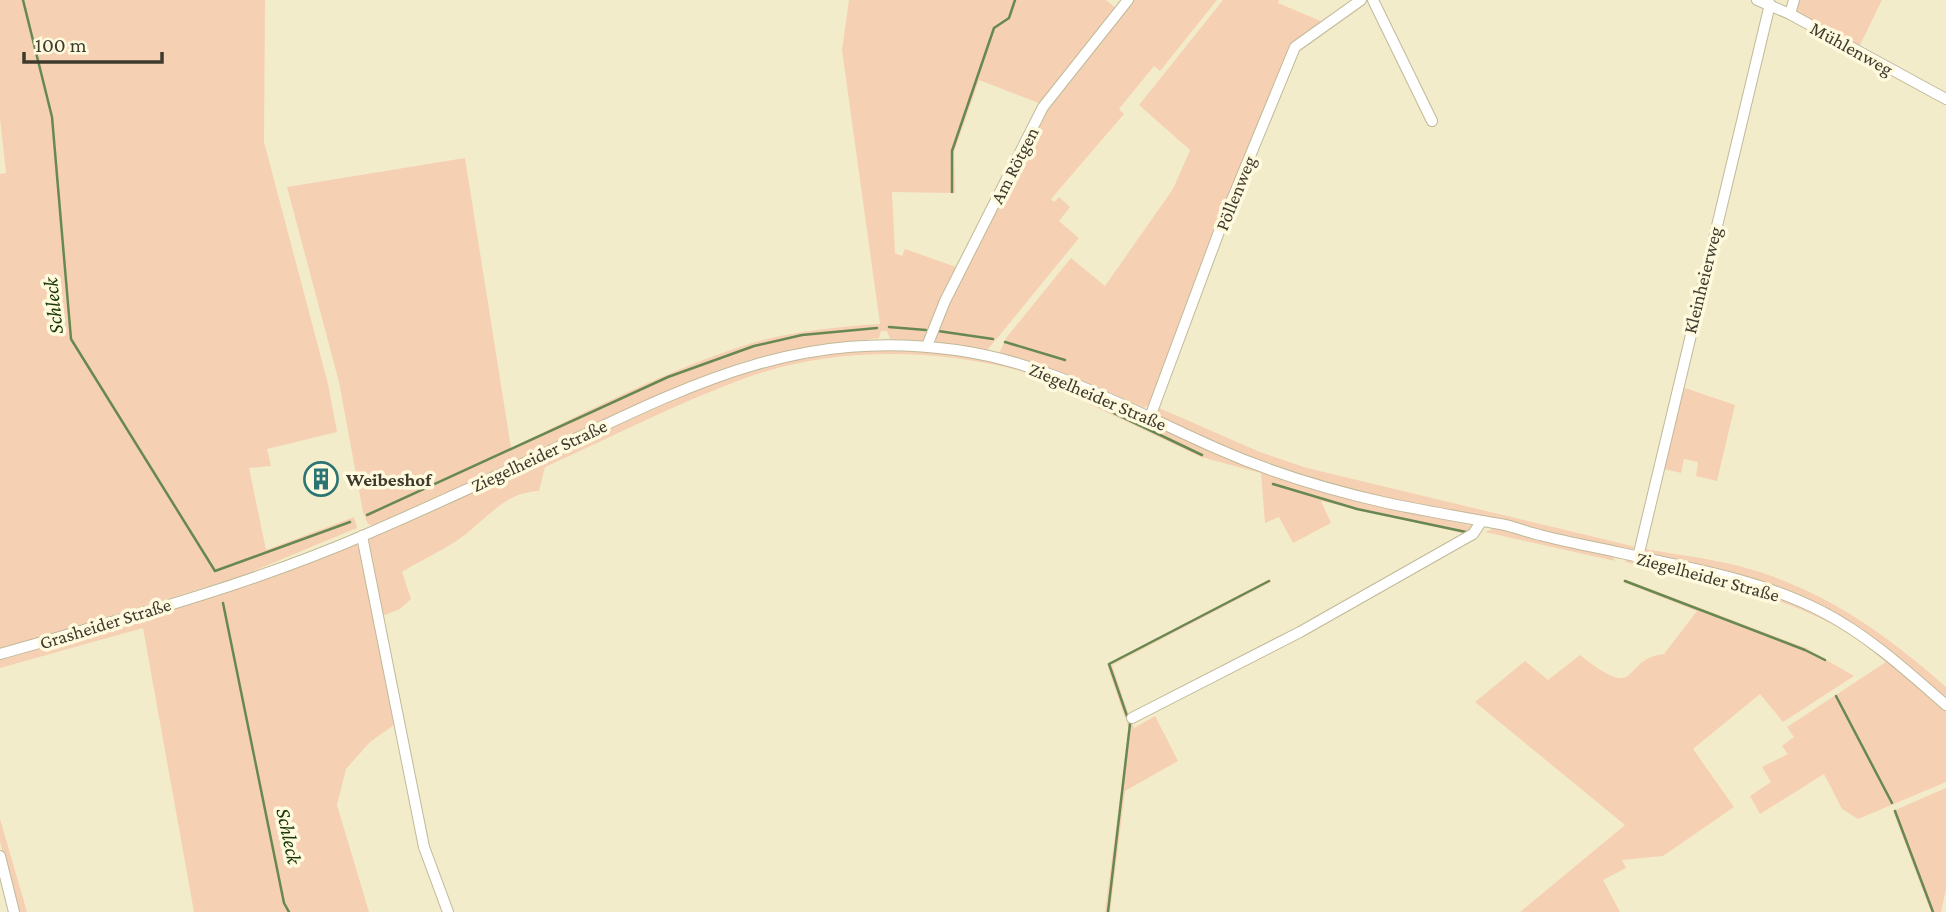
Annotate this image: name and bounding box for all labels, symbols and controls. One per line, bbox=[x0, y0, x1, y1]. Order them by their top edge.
street label: Mühlenweg bbox=[1807, 17, 1897, 80]
scale bar bbox=[24, 21, 163, 65]
text: 100 m bbox=[35, 33, 87, 57]
street label: Am Rötgen bbox=[986, 123, 1043, 207]
street label: Pöllenweg bbox=[1211, 153, 1260, 233]
street label: Kleinheierweg bbox=[1679, 224, 1726, 336]
water label: Schleck bbox=[38, 276, 68, 335]
street label: Ziegelheider Straße bbox=[1026, 358, 1170, 435]
street label: Ziegelheider Straße bbox=[468, 415, 610, 496]
building icon: Weibeshof bbox=[302, 460, 340, 498]
place label: Weibeshof bbox=[345, 469, 433, 490]
street label: Ziegelheider Straße bbox=[1634, 547, 1782, 606]
street label: Grasheider Straße bbox=[37, 594, 173, 653]
water label: Schleck bbox=[271, 806, 307, 867]

